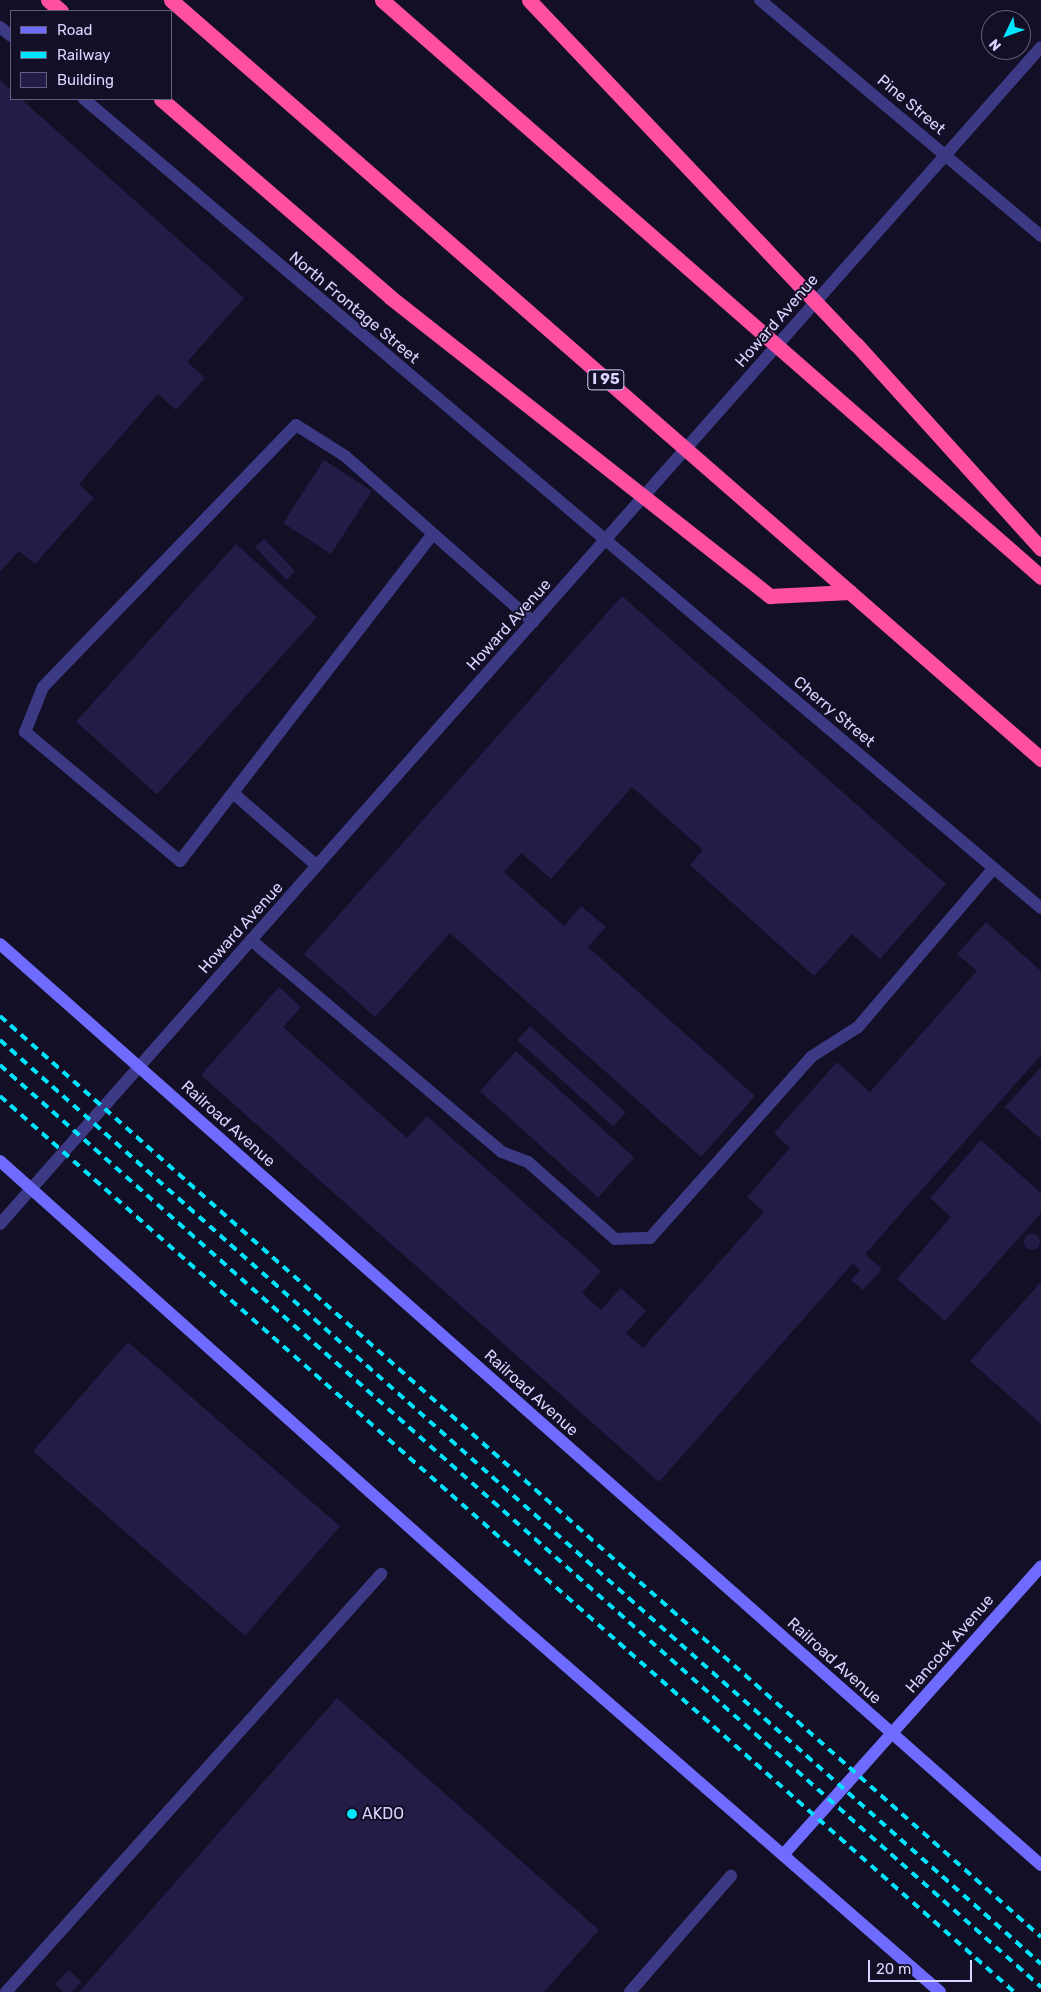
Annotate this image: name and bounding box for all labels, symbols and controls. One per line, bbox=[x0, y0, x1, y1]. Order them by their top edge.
legend bbox=[10, 10, 172, 100]
north arrow bbox=[981, 10, 1031, 60]
text: Road bbox=[57, 21, 93, 39]
text: N bbox=[986, 35, 1005, 54]
text: Railway bbox=[57, 46, 111, 64]
text: Building bbox=[57, 71, 114, 89]
street label: Pine Street bbox=[873, 71, 949, 139]
street label: North Frontage Street bbox=[285, 248, 423, 368]
street label: Howard Avenue bbox=[731, 270, 823, 372]
road number: I 95 bbox=[587, 368, 625, 392]
street label: Howard Avenue bbox=[463, 575, 555, 675]
street label: Cherry Street bbox=[789, 672, 879, 752]
street label: Howard Avenue bbox=[195, 878, 287, 978]
street label: Railroad Avenue bbox=[177, 1077, 279, 1171]
street label: Railroad Avenue bbox=[480, 1346, 582, 1440]
street label: Hancock Avenue bbox=[902, 1591, 998, 1697]
street label: Railroad Avenue bbox=[783, 1614, 885, 1708]
place label: AKDO bbox=[362, 1804, 404, 1824]
marker: AKDO bbox=[346, 1808, 358, 1820]
scale bar bbox=[871, 1950, 975, 1982]
text: 20 m bbox=[876, 1960, 911, 1978]

